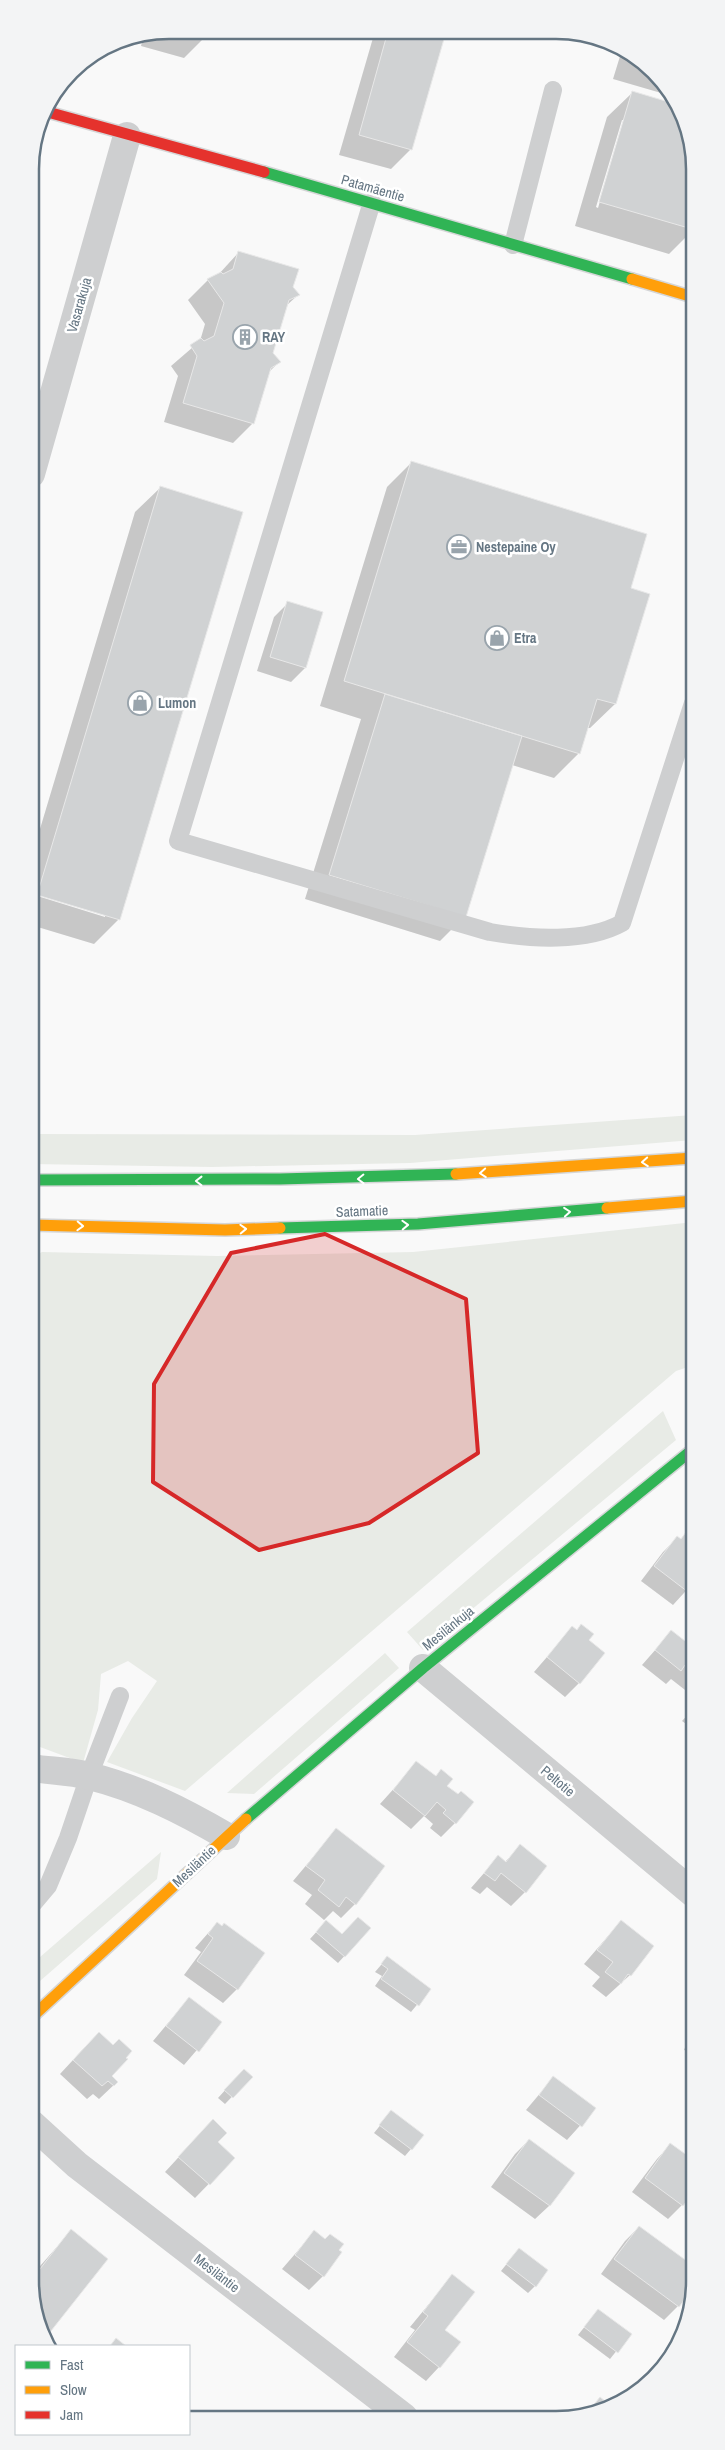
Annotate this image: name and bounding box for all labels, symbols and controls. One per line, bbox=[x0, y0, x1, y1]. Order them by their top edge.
street label: Patamäentie bbox=[339, 170, 407, 206]
street label: Vasarakuja bbox=[63, 275, 96, 335]
building icon: RAY bbox=[232, 324, 258, 350]
place label: RAY bbox=[262, 328, 286, 346]
office icon: Nestepaine Oy bbox=[446, 534, 472, 560]
place label: Nestepaine Oy bbox=[476, 538, 556, 556]
shop icon: Etra bbox=[484, 625, 510, 651]
place label: Etra bbox=[514, 629, 537, 647]
shop icon: Lumon bbox=[127, 690, 153, 716]
place label: Lumon bbox=[158, 694, 196, 712]
one-way arrow bbox=[641, 1156, 649, 1167]
one-way arrow bbox=[479, 1167, 487, 1178]
one-way arrow bbox=[357, 1173, 365, 1184]
one-way arrow bbox=[195, 1176, 202, 1186]
street label: Satamatie bbox=[336, 1201, 388, 1221]
one-way arrow bbox=[563, 1207, 571, 1218]
one-way arrow bbox=[401, 1219, 409, 1230]
one-way arrow bbox=[76, 1221, 84, 1231]
one-way arrow bbox=[239, 1224, 247, 1235]
street label: Mesilänkuja bbox=[419, 1601, 478, 1654]
street label: Peltotie bbox=[537, 1762, 579, 1800]
street label: Mesiläntie bbox=[168, 1841, 220, 1891]
street label: Mesiläntie bbox=[191, 2250, 243, 2296]
legend bbox=[15, 2345, 190, 2435]
text: Fast bbox=[60, 2354, 84, 2375]
text: Slow bbox=[60, 2379, 87, 2400]
text: Jam bbox=[60, 2404, 83, 2425]

